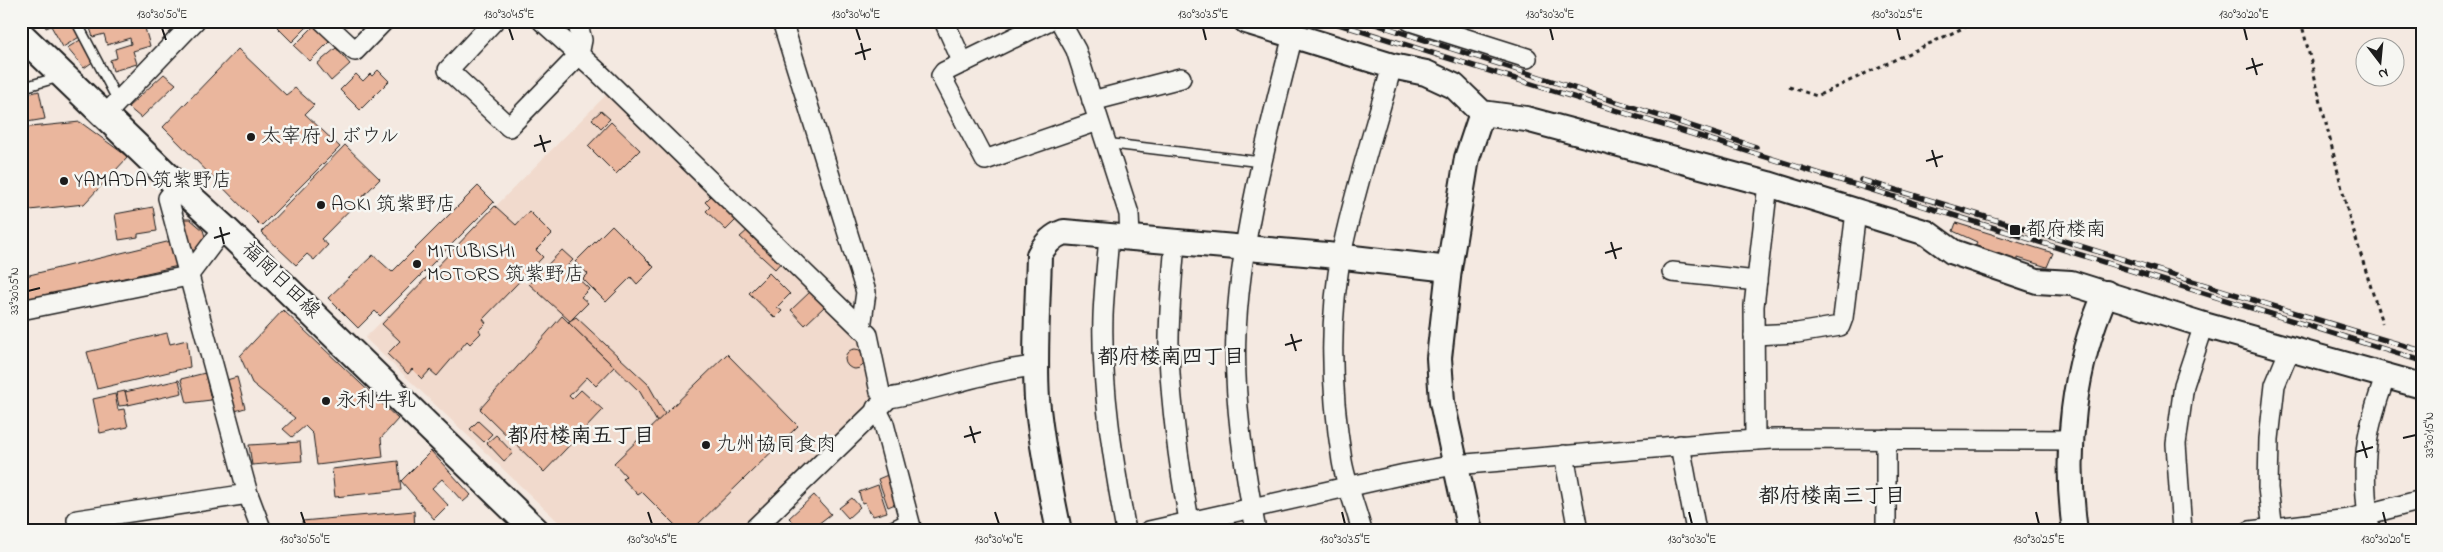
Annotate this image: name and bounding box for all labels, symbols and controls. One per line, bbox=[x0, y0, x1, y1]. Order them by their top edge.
text: 130°30'50"E bbox=[137, 6, 187, 24]
text: 130°30'45"E bbox=[484, 6, 534, 24]
text: 130°30'40"E bbox=[832, 6, 880, 24]
text: 130°30'35"E bbox=[1178, 6, 1228, 24]
text: 130°30'30"E bbox=[1526, 6, 1574, 24]
text: 130°30'25"E bbox=[1871, 6, 1923, 24]
text: 130°30'20"E bbox=[2219, 6, 2269, 24]
north arrow bbox=[2356, 38, 2406, 88]
text: N bbox=[2376, 62, 2391, 84]
place label: 太宰府Ｊボウル bbox=[261, 123, 399, 152]
marker: 太宰府Ｊボウル bbox=[245, 131, 257, 143]
place label: YAMADA 筑紫野店 bbox=[74, 167, 232, 196]
marker: YAMADA 筑紫野店 bbox=[58, 175, 70, 187]
place label: AOKI 筑紫野店 bbox=[331, 191, 456, 220]
marker: AOKI 筑紫野店 bbox=[315, 199, 327, 211]
place label: 都府楼南 bbox=[2026, 216, 2106, 245]
marker: 都府楼南 bbox=[2008, 223, 2022, 237]
street label: 福岡日田線 bbox=[234, 236, 326, 326]
place label: MITUBISHI MOTORS 筑紫野店 bbox=[427, 238, 585, 290]
marker: MITUBISHI MOTORS 筑紫野店 bbox=[411, 258, 423, 270]
text: 33°30'05"N bbox=[6, 267, 24, 315]
district label: 都府楼南四丁目 bbox=[1098, 343, 1245, 373]
place label: 永利牛乳 bbox=[336, 387, 416, 416]
marker: 永利牛乳 bbox=[320, 395, 332, 407]
text: 33°30'15"N bbox=[2421, 412, 2439, 458]
district label: 都府楼南五丁目 bbox=[508, 422, 655, 452]
place label: 九州協同食肉 bbox=[716, 431, 836, 460]
marker: 九州協同食肉 bbox=[700, 439, 712, 451]
district label: 都府楼南三丁目 bbox=[1759, 482, 1906, 512]
text: 130°30'50"E bbox=[280, 531, 330, 549]
text: 130°30'45"E bbox=[627, 531, 677, 549]
text: 130°30'40"E bbox=[975, 531, 1023, 549]
text: 130°30'35"E bbox=[1320, 531, 1370, 549]
text: 130°30'30"E bbox=[1668, 531, 1716, 549]
text: 130°30'25"E bbox=[2013, 531, 2065, 549]
text: 130°30'20"E bbox=[2361, 531, 2411, 549]

